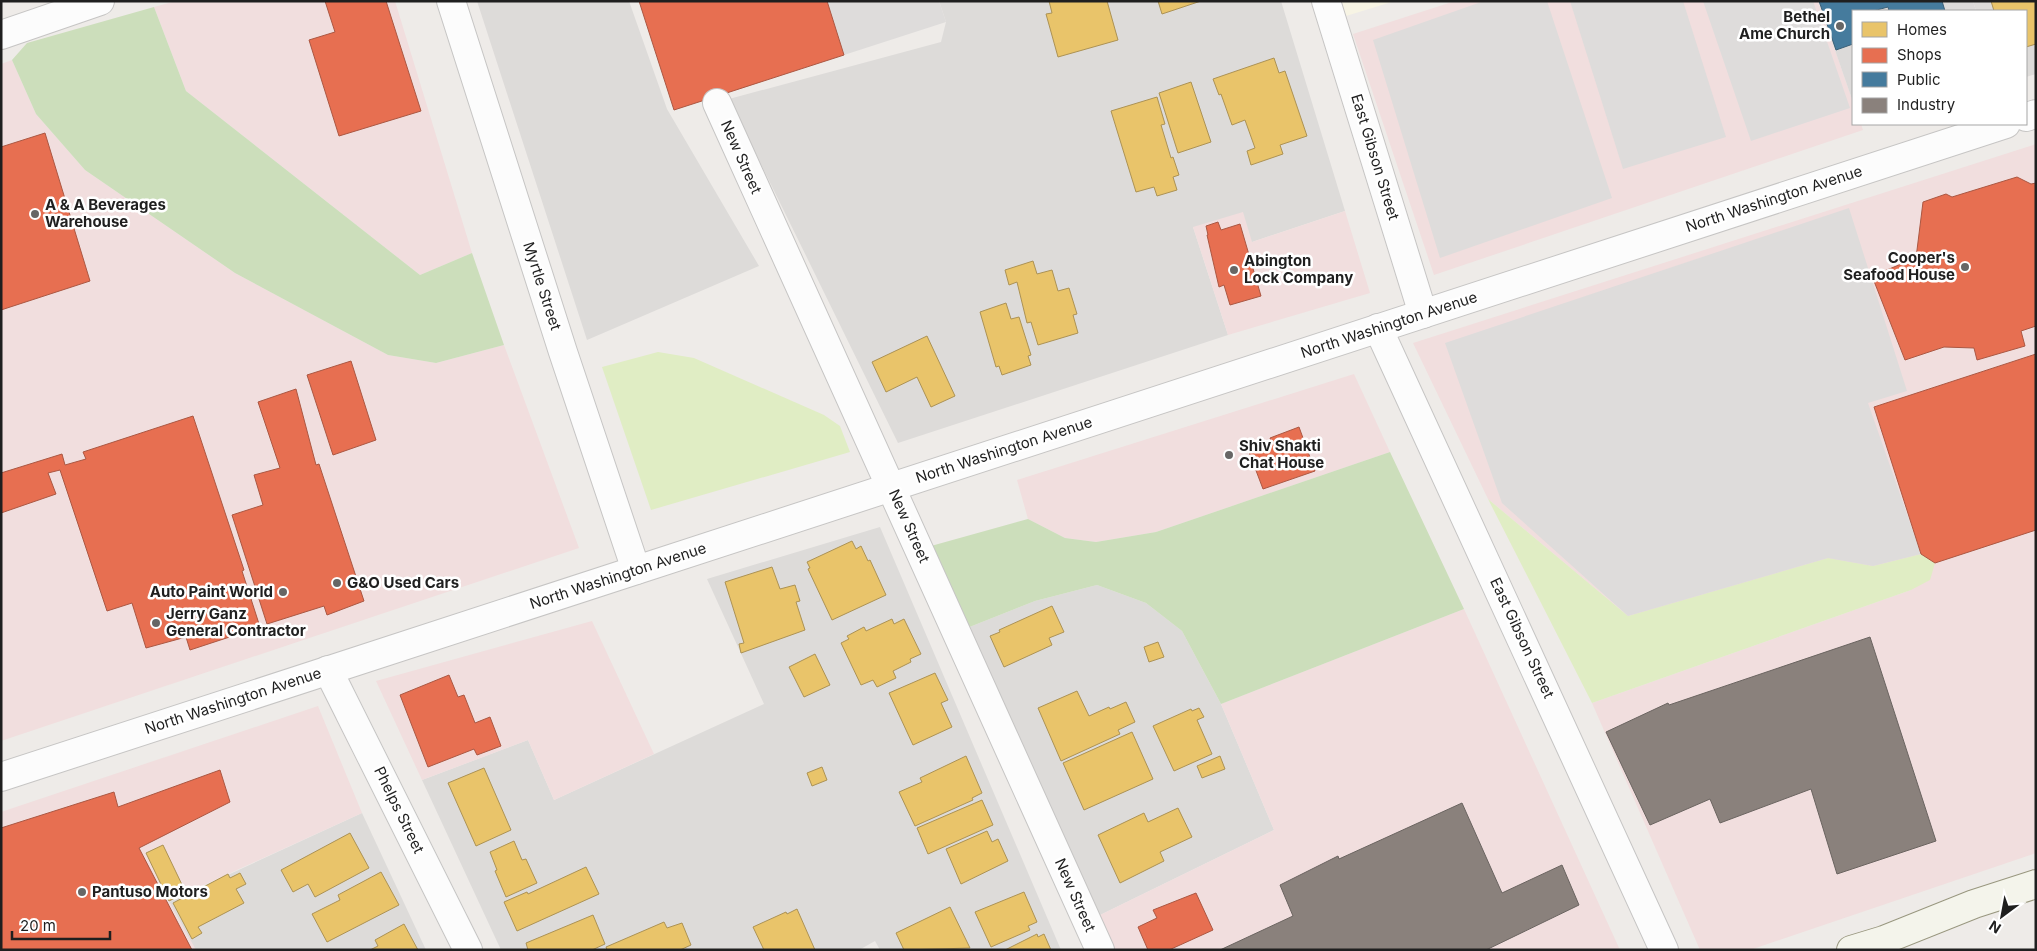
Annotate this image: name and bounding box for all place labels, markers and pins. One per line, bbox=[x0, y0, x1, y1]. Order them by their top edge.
place label: Bethel Ame Church bbox=[1739, 7, 1830, 43]
marker: Bethel Ame Church bbox=[1834, 20, 1846, 32]
place label: A & A Beverages Warehouse bbox=[45, 195, 166, 231]
marker: A & A Beverages Warehouse bbox=[29, 208, 41, 220]
place label: Cooper's Seafood House bbox=[1843, 248, 1955, 284]
place label: Abington Lock Company bbox=[1244, 251, 1353, 287]
marker: Cooper's Seafood House bbox=[1959, 261, 1971, 273]
marker: Abington Lock Company bbox=[1228, 264, 1240, 276]
place label: Shiv Shakti Chat House bbox=[1239, 436, 1324, 472]
marker: Shiv Shakti Chat House bbox=[1223, 449, 1235, 461]
place label: G&O Used Cars bbox=[347, 573, 459, 592]
marker: G&O Used Cars bbox=[331, 577, 343, 589]
place label: Auto Paint World bbox=[150, 582, 273, 601]
marker: Auto Paint World bbox=[277, 586, 289, 598]
place label: Jerry Ganz General Contractor bbox=[166, 604, 306, 640]
marker: Jerry Ganz General Contractor bbox=[150, 617, 162, 629]
place label: Pantuso Motors bbox=[92, 882, 208, 901]
marker: Pantuso Motors bbox=[76, 886, 88, 898]

